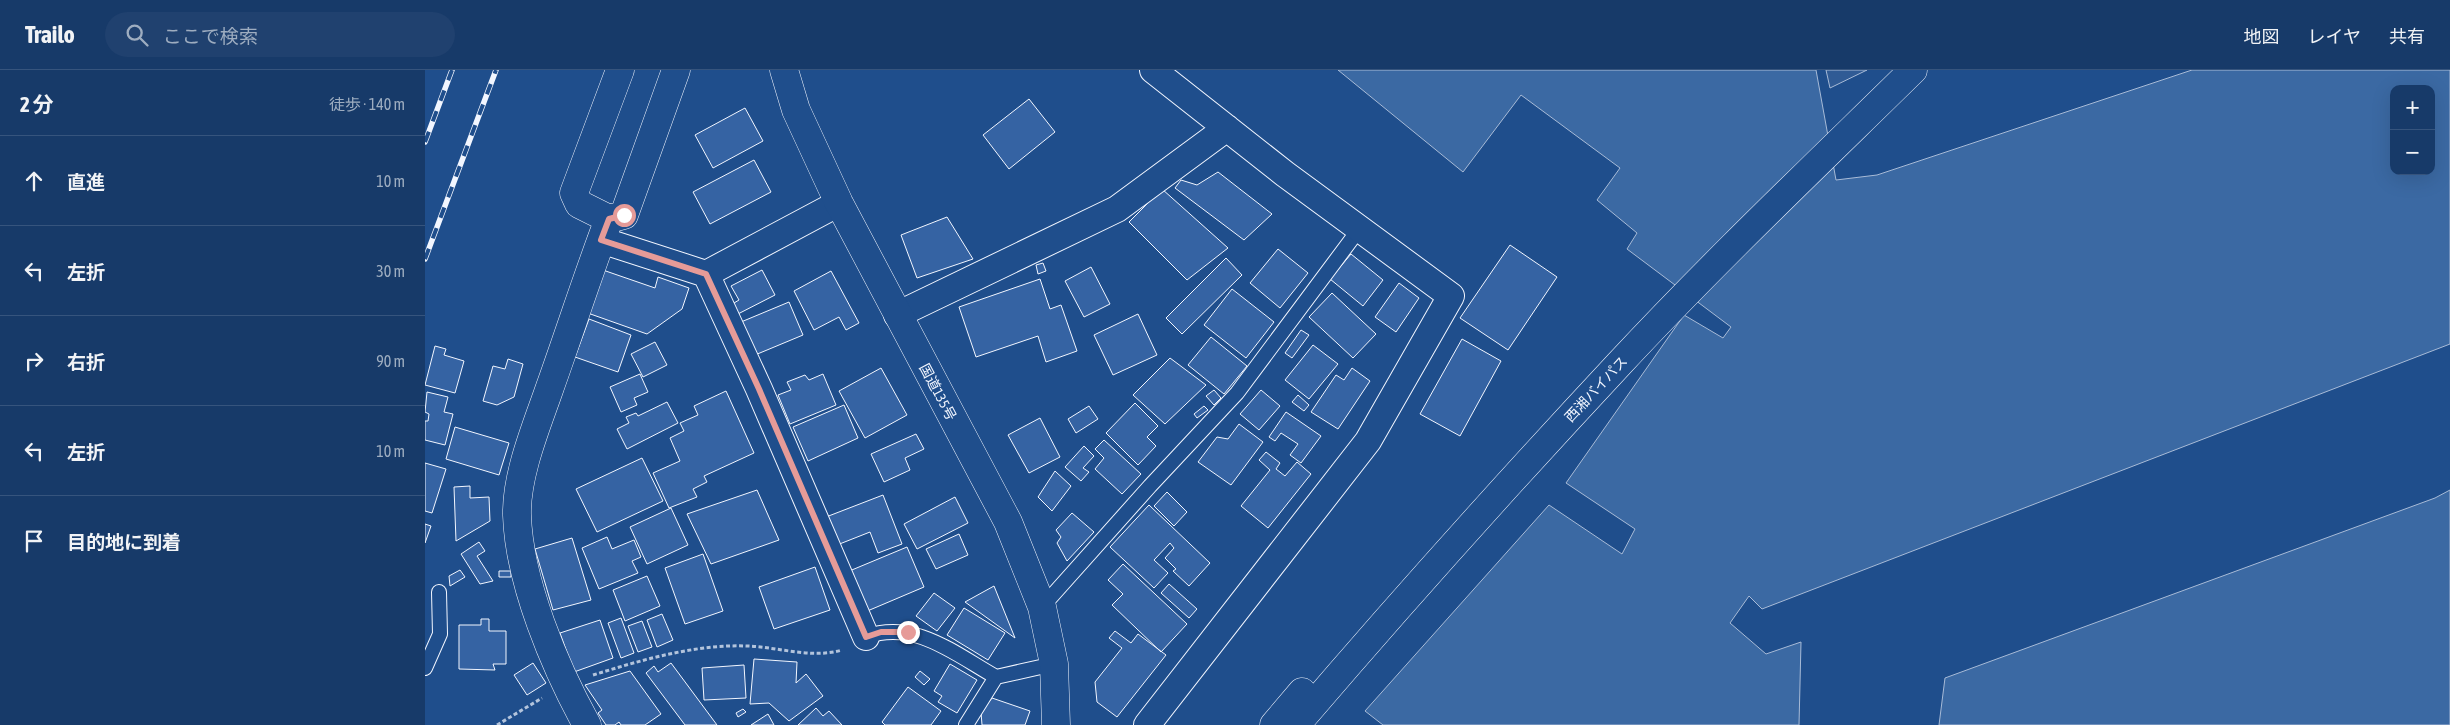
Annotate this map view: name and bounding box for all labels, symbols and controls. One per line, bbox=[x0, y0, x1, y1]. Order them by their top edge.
search box bbox=[105, 12, 455, 57]
text: Trailo bbox=[25, 21, 75, 48]
icon: search bbox=[123, 21, 151, 49]
text: ここで検索 bbox=[163, 25, 258, 47]
text: 地図 bbox=[2244, 26, 2280, 47]
text: レイヤ bbox=[2308, 26, 2361, 47]
text: 共有 bbox=[2389, 26, 2425, 47]
map controls bbox=[2390, 85, 2435, 175]
button: + bbox=[2390, 85, 2435, 130]
text: 2 分 bbox=[20, 92, 54, 116]
text: 徒歩 · 140 m bbox=[329, 95, 405, 113]
button: − bbox=[2390, 130, 2435, 175]
icon: ahead bbox=[20, 167, 48, 195]
text: 直進 bbox=[67, 171, 105, 193]
text: 10 m bbox=[376, 172, 405, 190]
route start bbox=[613, 204, 636, 227]
icon: left bbox=[20, 257, 48, 285]
text: 左折 bbox=[67, 261, 105, 283]
text: 30 m bbox=[376, 262, 405, 280]
icon: right bbox=[20, 347, 48, 375]
text: 右折 bbox=[67, 351, 105, 373]
text: 90 m bbox=[376, 352, 405, 370]
street label: 西湘バイパス bbox=[1562, 353, 1630, 425]
street label: 国道135号 bbox=[916, 361, 960, 423]
icon: left bbox=[20, 437, 48, 465]
text: 左折 bbox=[67, 441, 105, 463]
text: 10 m bbox=[376, 442, 405, 460]
icon: arrive bbox=[20, 527, 48, 555]
text: 目的地に到着 bbox=[67, 531, 181, 553]
route end bbox=[897, 621, 920, 644]

